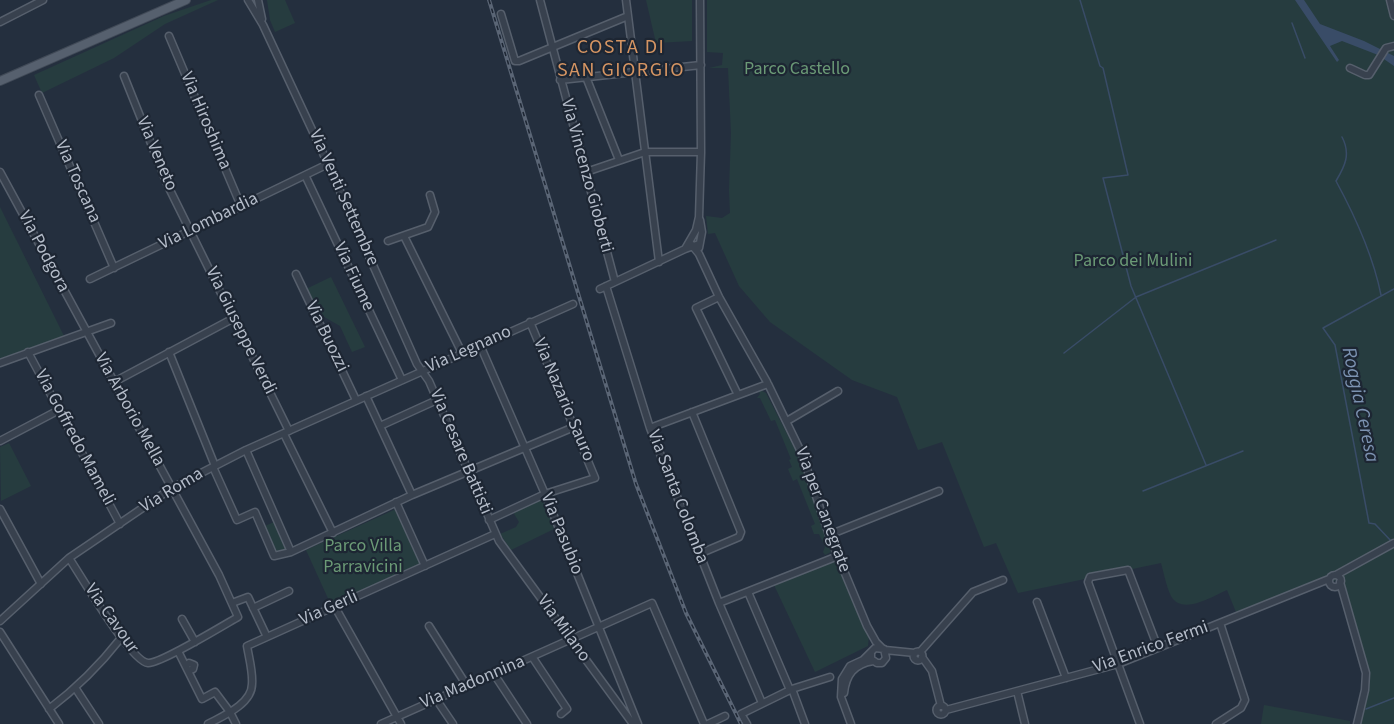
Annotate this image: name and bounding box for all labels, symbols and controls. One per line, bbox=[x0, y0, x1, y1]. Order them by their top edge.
district label: COSTA DI SAN GIORGIO bbox=[557, 37, 685, 84]
park label: Parco Castello bbox=[744, 59, 850, 81]
street label: Via Hiroshima bbox=[175, 69, 235, 173]
street label: Via Vincenzo Gioberti bbox=[555, 97, 617, 255]
street label: Via Veneto bbox=[131, 114, 181, 194]
street label: Via Venti Settembre bbox=[303, 126, 383, 270]
street label: Via Toscana bbox=[49, 137, 105, 227]
street label: Via Lombardia bbox=[156, 189, 262, 255]
street label: Via Podgora bbox=[12, 207, 74, 297]
street label: Via Fiume bbox=[328, 239, 378, 315]
park label: Parco dei Mulini bbox=[1074, 251, 1192, 273]
street label: Via Giuseppe Verdi bbox=[200, 264, 280, 398]
street label: Via Buozzi bbox=[300, 298, 352, 376]
street label: Via Legnano bbox=[423, 322, 515, 378]
street label: Via Nazario Sauro bbox=[527, 335, 599, 465]
water label: Roggia Ceresa bbox=[1335, 345, 1383, 465]
street label: Via Arborio Mella bbox=[89, 349, 169, 471]
street label: Via Goffredo Mameli bbox=[29, 366, 119, 510]
street label: Via Cesare Battisti bbox=[424, 386, 496, 518]
street label: Via Santa Colomba bbox=[642, 427, 712, 567]
street label: Via per Canegrate bbox=[789, 444, 855, 576]
street label: Via Roma bbox=[136, 464, 208, 518]
street label: Via Pasubio bbox=[535, 490, 587, 578]
park label: Parco Villa Parravicini bbox=[323, 536, 403, 578]
street label: Via Cavour bbox=[79, 580, 143, 658]
street label: Via Gerli bbox=[296, 587, 362, 631]
street label: Via Milano bbox=[532, 591, 594, 667]
street label: Via Enrico Fermi bbox=[1091, 617, 1211, 679]
street label: Via Madonnina bbox=[418, 651, 528, 715]

